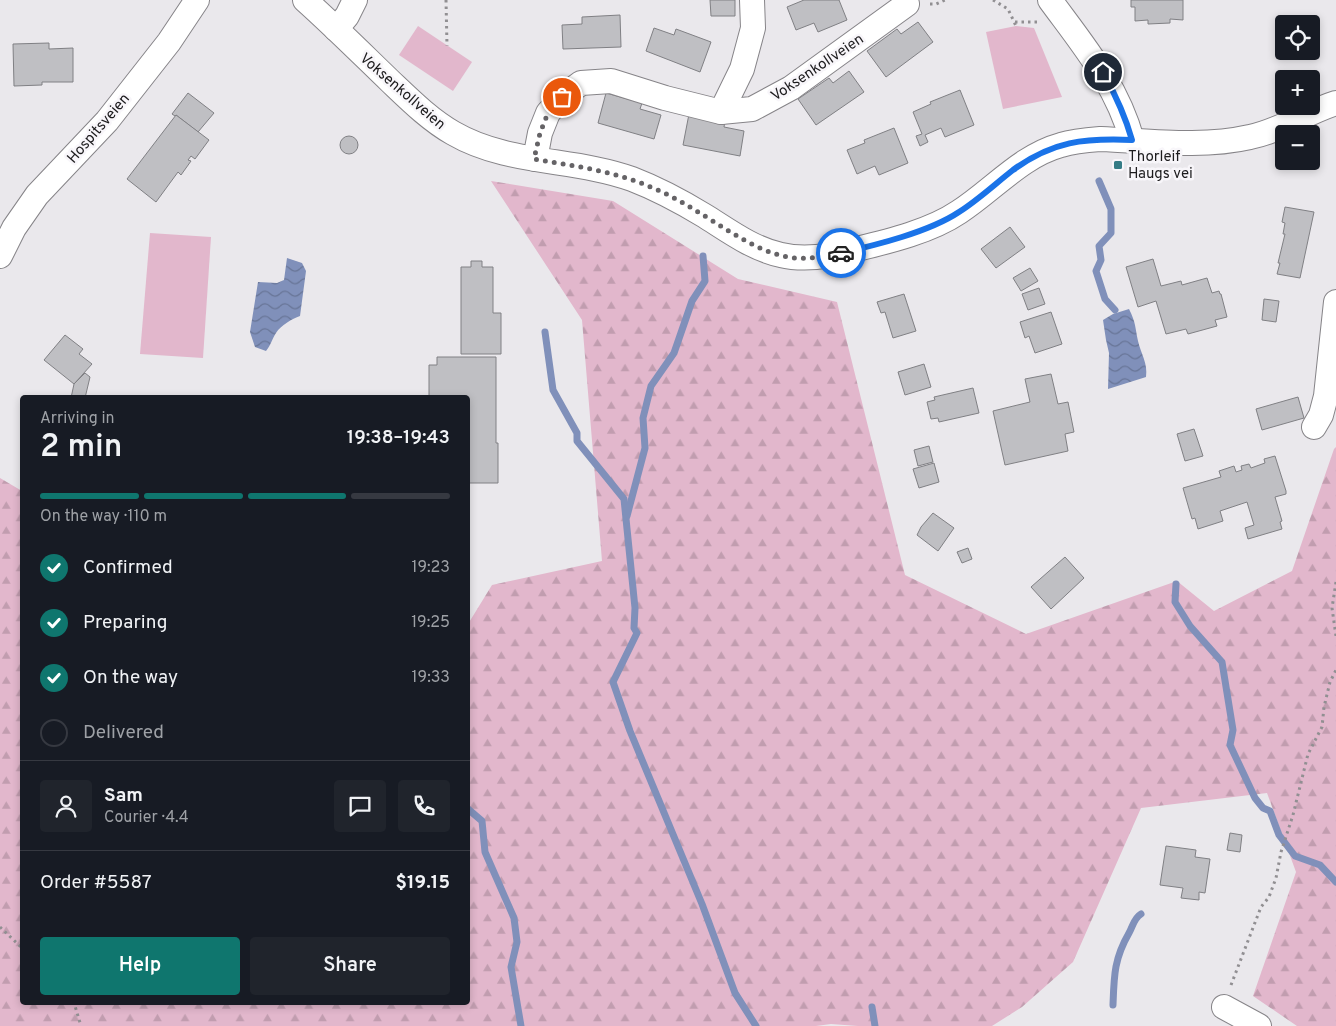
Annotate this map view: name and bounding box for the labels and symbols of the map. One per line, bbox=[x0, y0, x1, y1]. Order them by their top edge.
street label: Voksenkollveien bbox=[768, 30, 868, 106]
street label: Voksenkollveien bbox=[355, 50, 449, 135]
pin bbox=[1082, 51, 1124, 93]
pin bbox=[541, 76, 583, 118]
street label: Hospitsveien bbox=[64, 90, 135, 168]
place label: Thorleif Haugs vei bbox=[1128, 148, 1193, 184]
marker: Thorleif Haugs vei bbox=[1112, 159, 1124, 171]
courier bbox=[816, 228, 866, 278]

